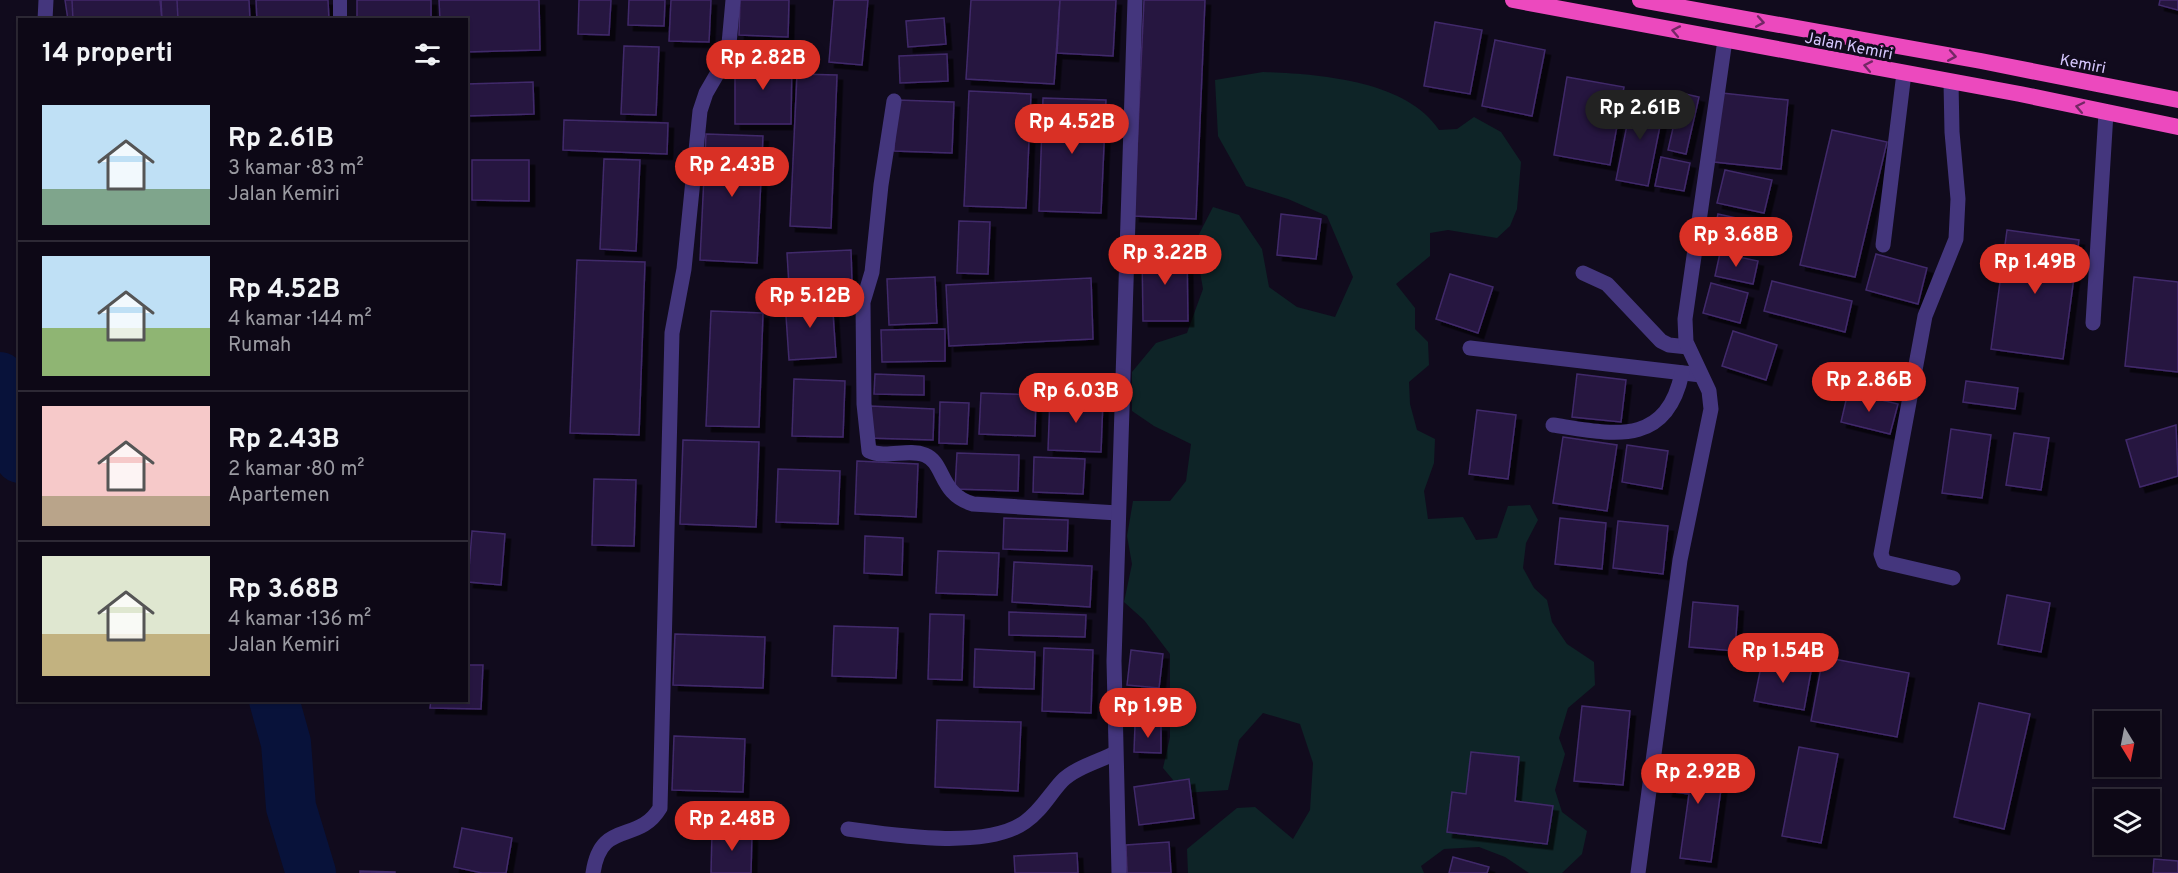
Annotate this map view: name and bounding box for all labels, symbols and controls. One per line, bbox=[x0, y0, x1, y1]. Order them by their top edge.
one-way arrow bbox=[1754, 15, 1764, 28]
one-way arrow bbox=[1671, 25, 1681, 38]
street label: Jalan Kemiri bbox=[1803, 29, 1894, 65]
text: 14 properti bbox=[42, 38, 173, 71]
icon: filters bbox=[411, 38, 444, 71]
pin: Rp 2.82B bbox=[701, 40, 825, 91]
text: Rp 2.82B bbox=[720, 46, 806, 72]
one-way arrow bbox=[1946, 49, 1956, 62]
street label: Kemiri bbox=[2058, 51, 2107, 79]
one-way arrow bbox=[1863, 60, 1873, 73]
pin: Rp 2.61B bbox=[1578, 90, 1702, 141]
text: Rp 2.61B bbox=[1599, 96, 1681, 122]
one-way arrow bbox=[2075, 101, 2085, 114]
pin: Rp 4.52B bbox=[1010, 104, 1134, 155]
text: Rp 4.52B bbox=[1029, 110, 1115, 136]
text: Rp 2.61B bbox=[228, 123, 334, 156]
icon: home bbox=[90, 129, 162, 201]
pin: Rp 2.43B bbox=[670, 147, 794, 198]
text: Rp 2.43B bbox=[689, 153, 775, 179]
text: 3 kamar · 83 m² bbox=[228, 156, 364, 182]
text: Jalan Kemiri bbox=[228, 182, 340, 208]
pin: Rp 3.68B bbox=[1674, 217, 1798, 268]
text: Rp 3.68B bbox=[1693, 223, 1779, 249]
pin: Rp 3.22B bbox=[1103, 235, 1227, 286]
text: Rp 3.22B bbox=[1123, 241, 1208, 267]
pin: Rp 1.49B bbox=[1973, 244, 2097, 295]
text: Rp 1.49B bbox=[1994, 250, 2076, 276]
text: Rp 4.52B bbox=[228, 274, 340, 307]
pin: Rp 5.12B bbox=[748, 278, 872, 329]
icon: home bbox=[90, 280, 162, 352]
text: Rp 5.12B bbox=[769, 284, 851, 310]
text: 4 kamar · 144 m² bbox=[228, 307, 372, 333]
text: Rumah bbox=[228, 333, 291, 359]
pin: Rp 2.86B bbox=[1807, 362, 1931, 413]
text: Rp 2.86B bbox=[1826, 368, 1912, 394]
pin: Rp 6.03B bbox=[1014, 373, 1138, 424]
text: Rp 6.03B bbox=[1033, 379, 1119, 405]
text: Rp 2.43B bbox=[228, 424, 340, 457]
icon: home bbox=[90, 430, 162, 502]
text: 2 kamar · 80 m² bbox=[228, 457, 365, 483]
text: Apartemen bbox=[228, 483, 330, 509]
text: Rp 3.68B bbox=[228, 574, 339, 607]
icon: home bbox=[90, 580, 162, 652]
text: 4 kamar · 136 m² bbox=[228, 607, 371, 633]
text: Jalan Kemiri bbox=[228, 633, 340, 659]
pin: Rp 1.54B bbox=[1721, 633, 1845, 684]
text: Rp 1.54B bbox=[1742, 639, 1824, 665]
pin: Rp 1.9B bbox=[1093, 688, 1203, 739]
text: Rp 1.9B bbox=[1113, 694, 1183, 720]
north arrow bbox=[2094, 711, 2160, 777]
map controls bbox=[2094, 711, 2160, 855]
pin: Rp 2.92B bbox=[1636, 754, 1760, 805]
text: Rp 2.92B bbox=[1655, 760, 1741, 786]
button: layers bbox=[2094, 789, 2160, 855]
pin: Rp 2.48B bbox=[670, 801, 794, 852]
text: Rp 2.48B bbox=[689, 807, 775, 833]

